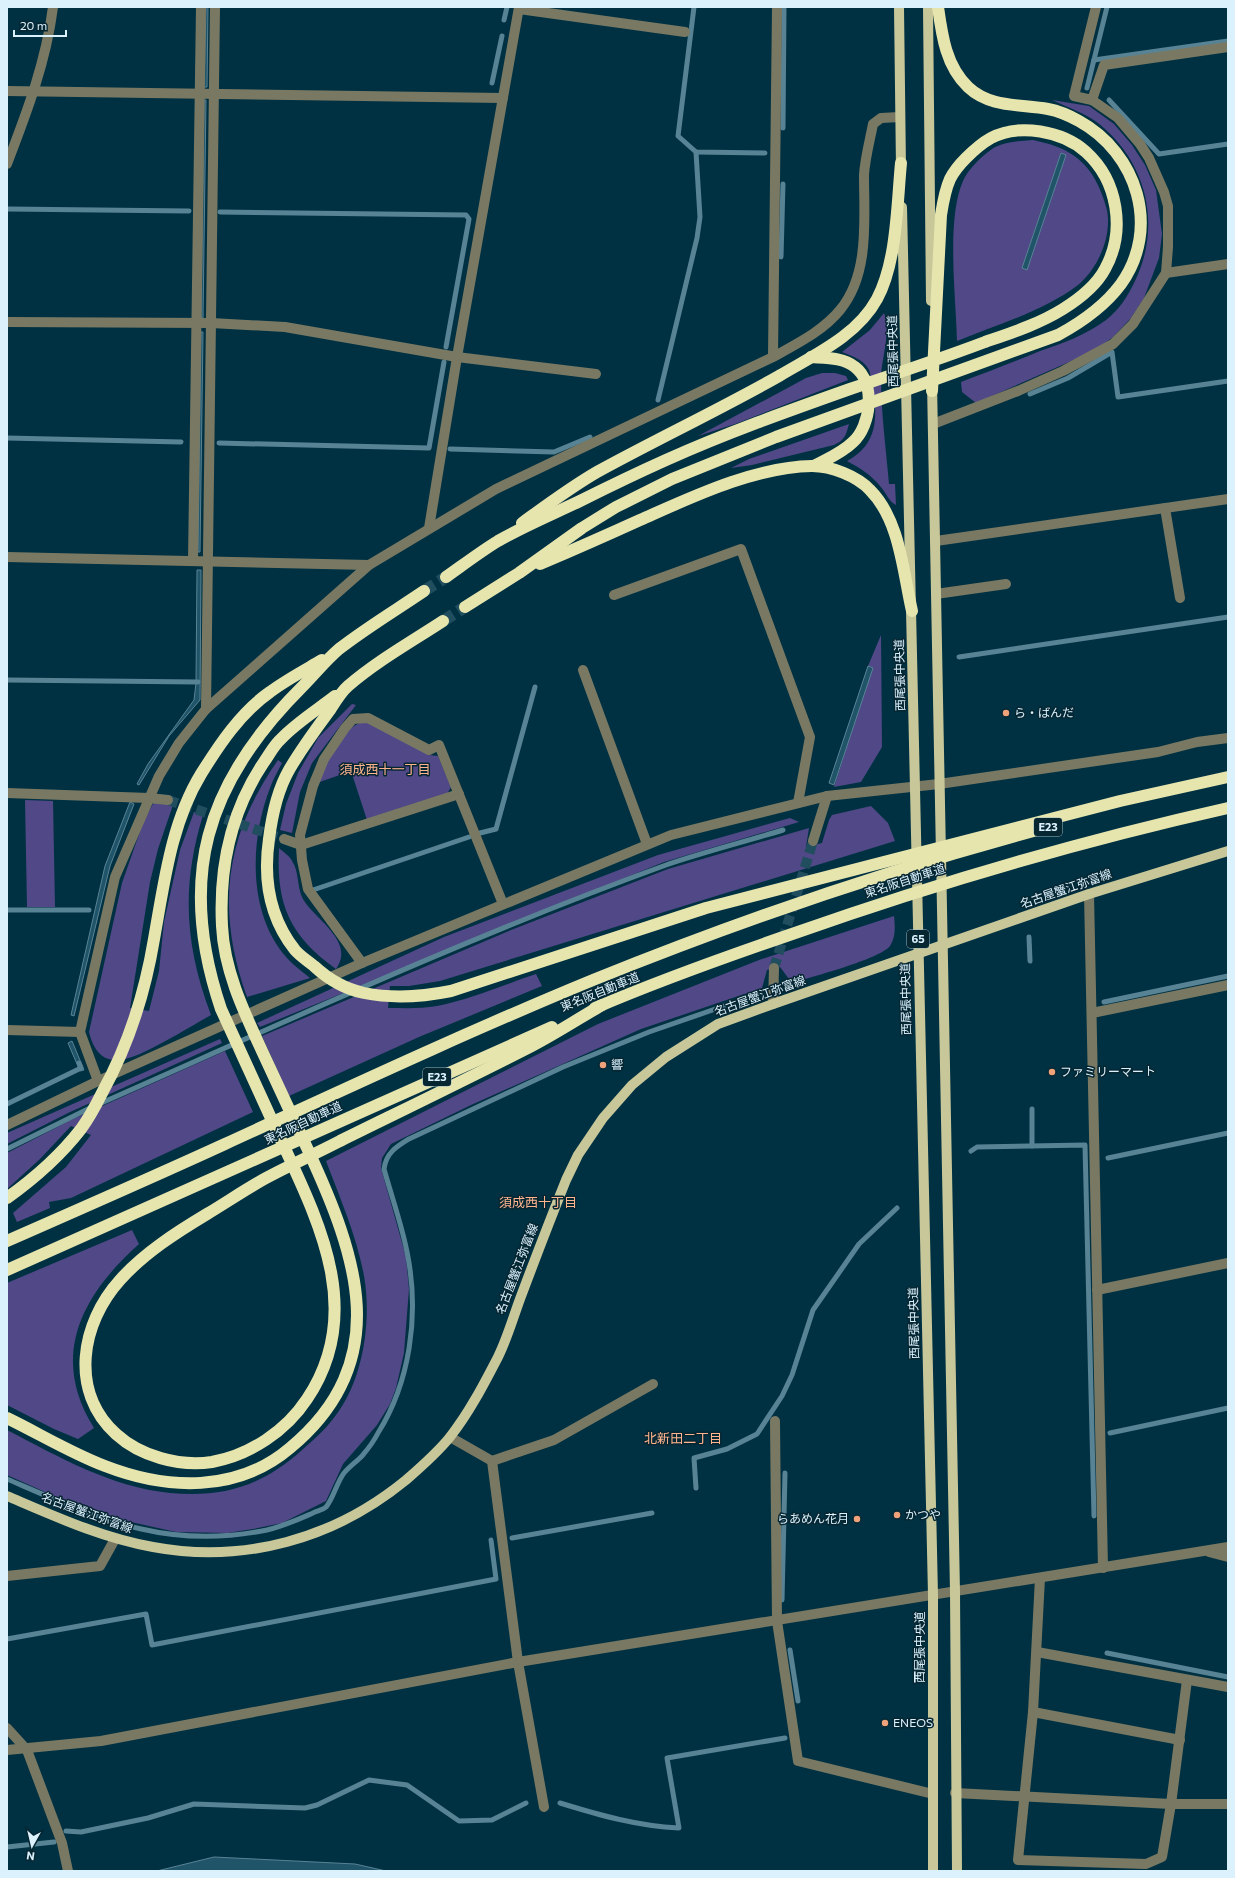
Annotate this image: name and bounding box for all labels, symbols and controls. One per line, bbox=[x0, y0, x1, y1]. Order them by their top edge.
scale bar bbox=[14, 12, 66, 38]
text: 20 m bbox=[20, 18, 47, 32]
street label: 西尾張中央道 bbox=[884, 315, 900, 387]
street label: 西尾張中央道 bbox=[891, 639, 907, 711]
place label: ら・ばんだ bbox=[1014, 705, 1074, 719]
marker: ら・ばんだ bbox=[1001, 708, 1011, 718]
district label: 須成西十一丁目 bbox=[339, 761, 431, 777]
road number: E23 bbox=[1034, 818, 1062, 836]
street label: 東名阪自動車道 bbox=[863, 860, 947, 900]
street label: 名古屋蟹江弥富線 bbox=[1018, 866, 1113, 910]
road number: 65 bbox=[907, 930, 929, 948]
street label: 西尾張中央道 bbox=[897, 963, 913, 1035]
street label: 東名阪自動車道 bbox=[558, 969, 641, 1013]
street label: 名古屋蟹江弥富線 bbox=[712, 972, 807, 1018]
place label: 響 bbox=[611, 1057, 623, 1071]
marker: 響 bbox=[598, 1060, 608, 1070]
place label: ファミリーマート bbox=[1060, 1064, 1156, 1078]
marker: ファミリーマート bbox=[1047, 1067, 1057, 1077]
road number: E23 bbox=[423, 1068, 451, 1086]
street label: 東名阪自動車道 bbox=[262, 1098, 344, 1146]
district label: 須成西十丁目 bbox=[499, 1194, 577, 1210]
street label: 名古屋蟹江弥富線 bbox=[492, 1221, 540, 1316]
street label: 西尾張中央道 bbox=[905, 1287, 921, 1359]
district label: 北新田二丁目 bbox=[644, 1430, 722, 1446]
street label: 名古屋蟹江弥富線 bbox=[40, 1489, 135, 1535]
place label: かつや bbox=[905, 1507, 941, 1521]
marker: かつや bbox=[892, 1510, 902, 1520]
place label: らあめん花月 bbox=[777, 1511, 849, 1525]
marker: らあめん花月 bbox=[852, 1514, 862, 1524]
street label: 西尾張中央道 bbox=[912, 1611, 926, 1683]
place label: ENEOS bbox=[893, 1715, 933, 1729]
marker: ENEOS bbox=[880, 1718, 890, 1728]
north arrow bbox=[12, 1826, 52, 1866]
text: N bbox=[26, 1849, 36, 1863]

